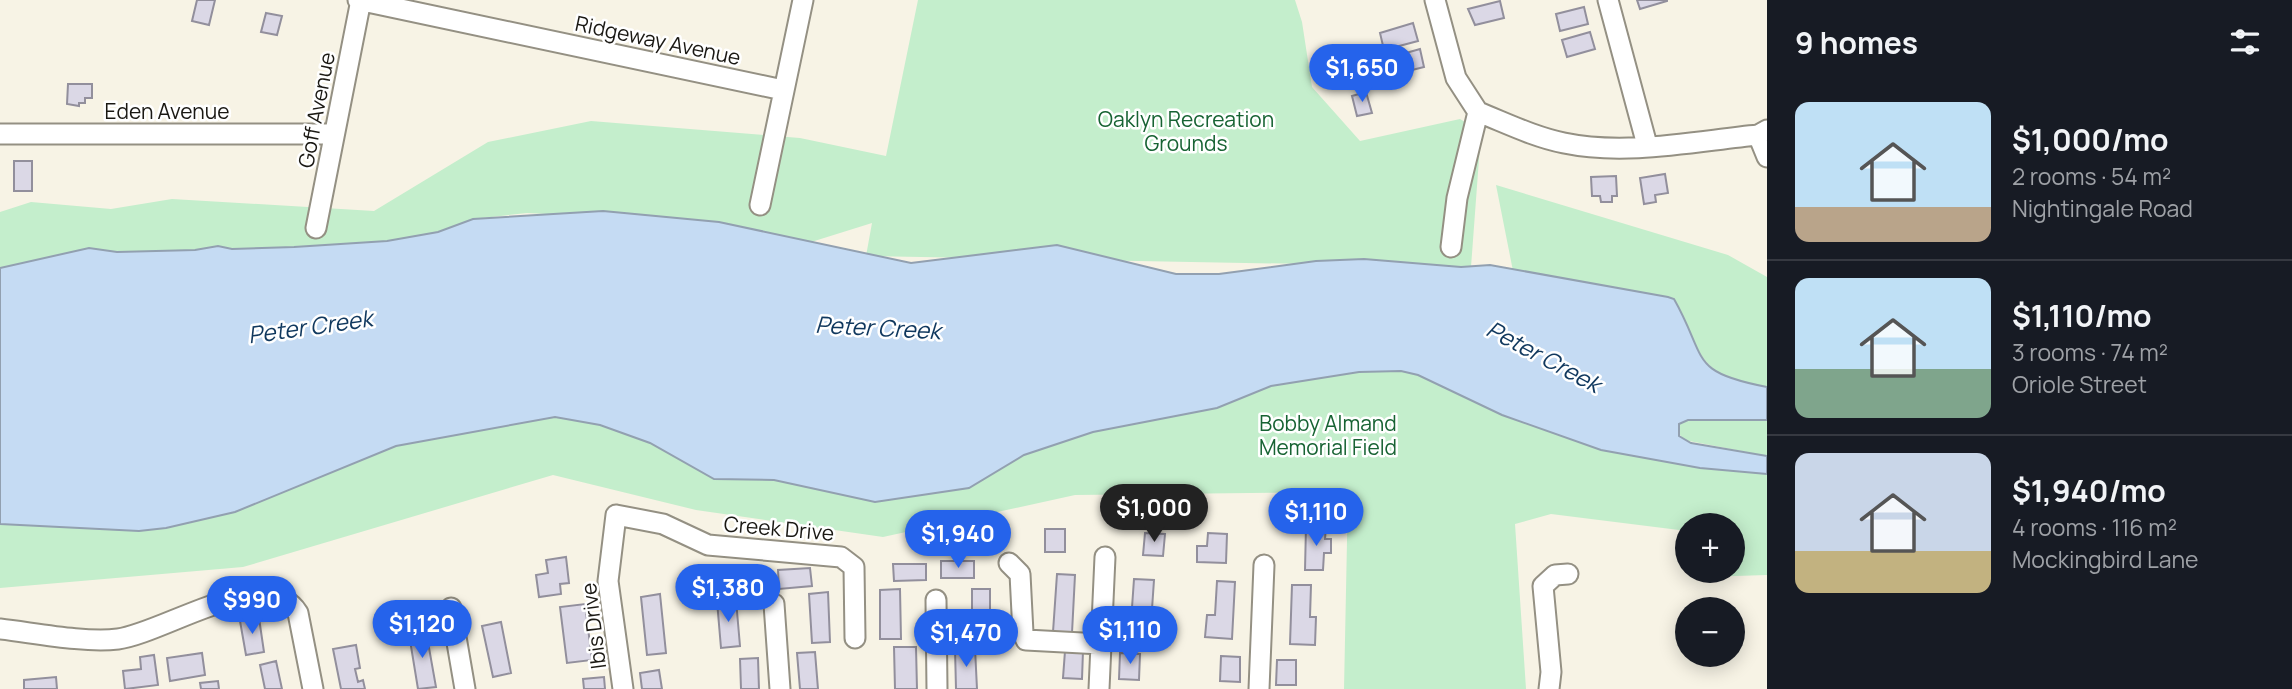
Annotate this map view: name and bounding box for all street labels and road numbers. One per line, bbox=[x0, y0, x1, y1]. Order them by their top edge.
street label: Ridgeway Avenue bbox=[573, 9, 743, 71]
street label: Goff Avenue bbox=[291, 50, 341, 170]
street label: Eden Avenue bbox=[105, 97, 229, 125]
street label: Creek Drive bbox=[723, 509, 835, 547]
street label: Ibis Drive bbox=[574, 581, 612, 671]

